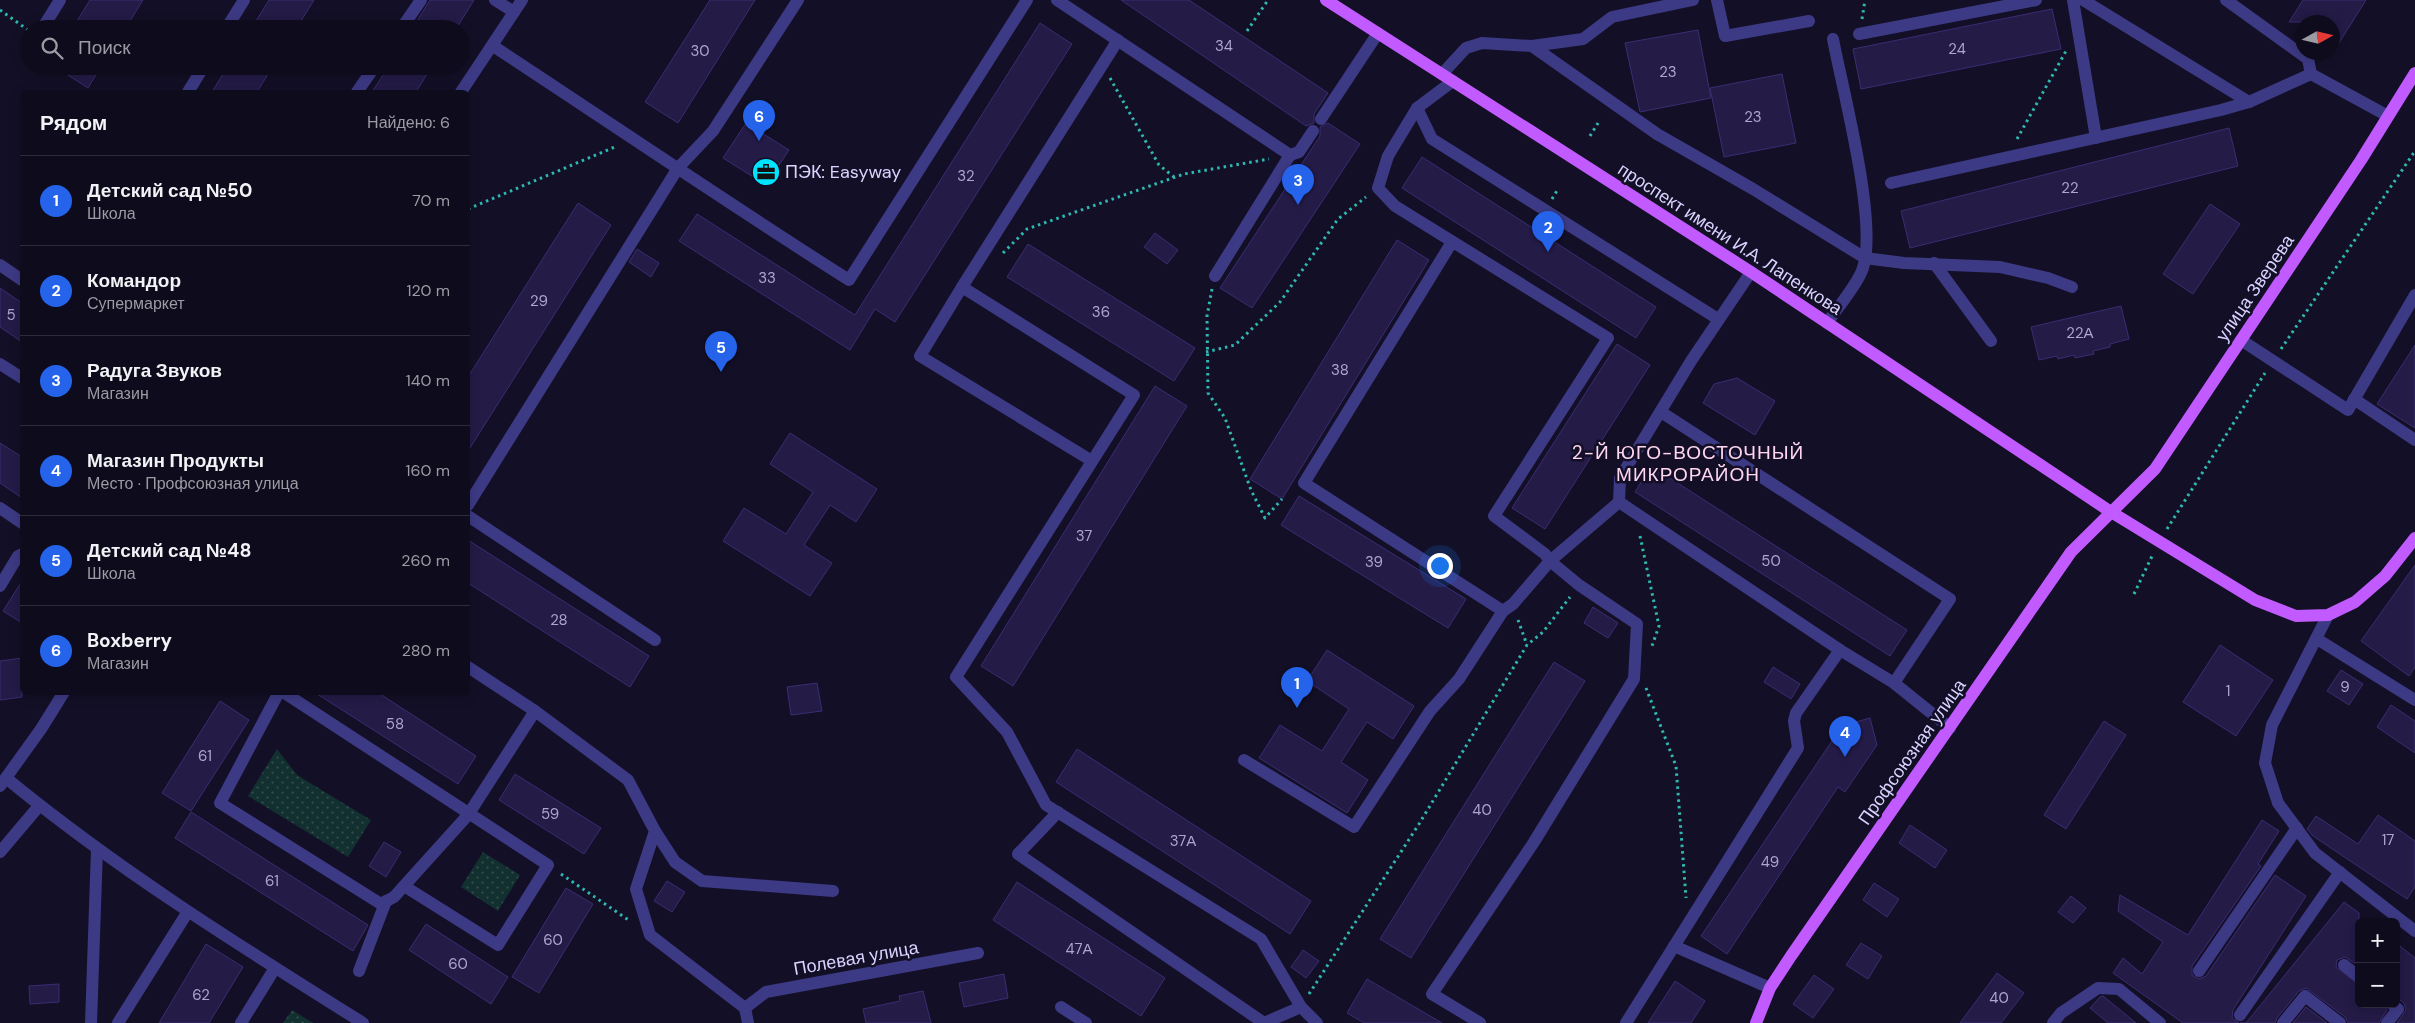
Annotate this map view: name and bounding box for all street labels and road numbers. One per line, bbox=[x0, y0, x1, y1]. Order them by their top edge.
street label: проспект имени И.А. Лапенкова bbox=[1613, 157, 1848, 321]
street label: улица Зверева bbox=[2210, 229, 2300, 346]
street label: Профсоюзная улица bbox=[1853, 674, 1972, 830]
street label: Полевая улица bbox=[792, 935, 921, 981]

